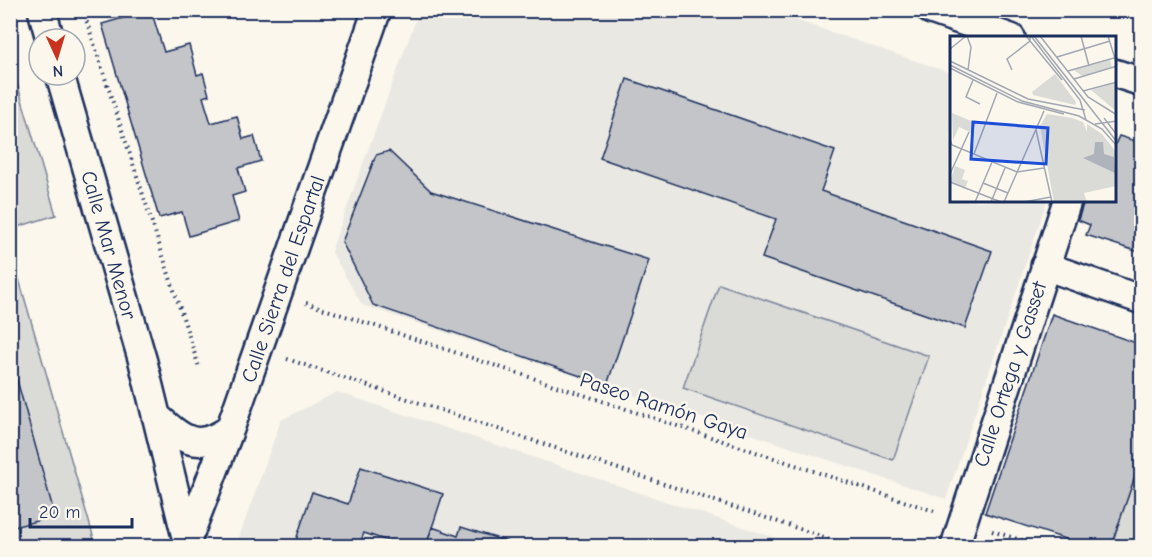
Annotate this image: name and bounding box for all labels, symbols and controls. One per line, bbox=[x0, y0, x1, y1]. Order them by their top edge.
north arrow bbox=[27, 27, 87, 87]
inset map bbox=[950, 36, 1116, 202]
text: N bbox=[52, 62, 64, 80]
street label: Calle Mar Menor bbox=[76, 168, 142, 323]
street label: Calle Sierra del Espartal bbox=[236, 172, 330, 386]
street label: Calle Ortega y Gasset bbox=[969, 277, 1052, 470]
street label: Paseo Ramón Gaya bbox=[577, 368, 751, 444]
scale bar bbox=[30, 491, 132, 529]
text: 20 m bbox=[39, 502, 80, 523]

